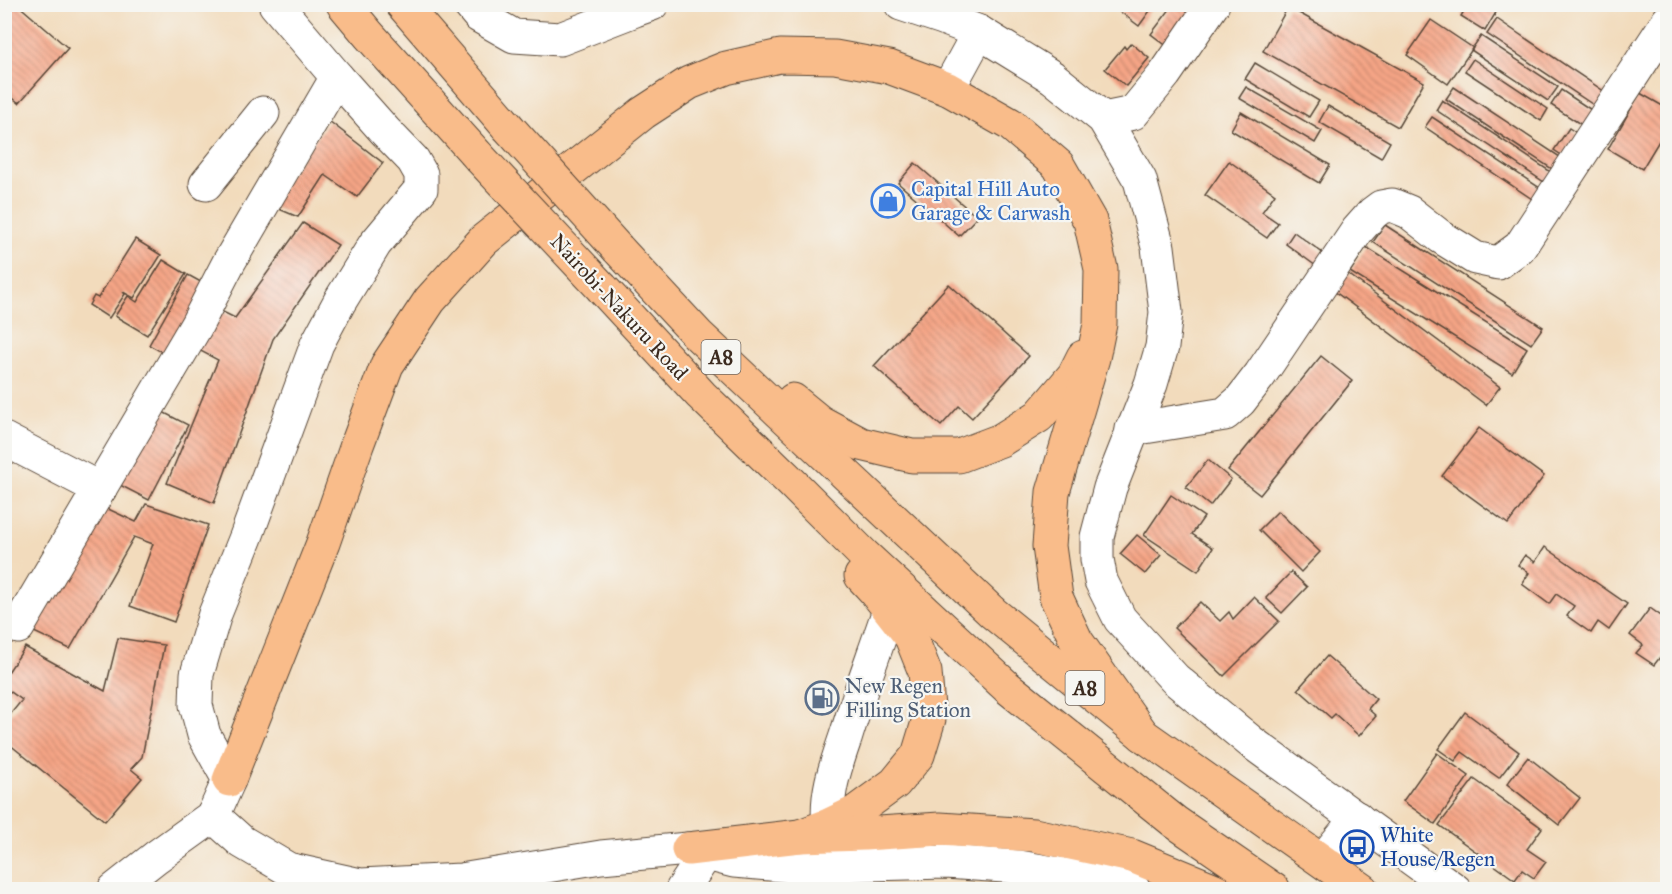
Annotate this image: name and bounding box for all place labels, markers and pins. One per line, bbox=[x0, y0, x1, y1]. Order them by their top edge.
place label: Capital Hill Auto Garage & Carwash bbox=[911, 176, 1071, 226]
shop icon: Capital Hill Auto Garage & Carwash bbox=[870, 183, 906, 219]
place label: New Regen Filling Station bbox=[845, 673, 971, 723]
fuel station icon: New Regen Filling Station bbox=[804, 680, 840, 716]
place label: White House/Regen bbox=[1380, 822, 1495, 872]
bus stop icon: White House/Regen bbox=[1339, 829, 1375, 865]

